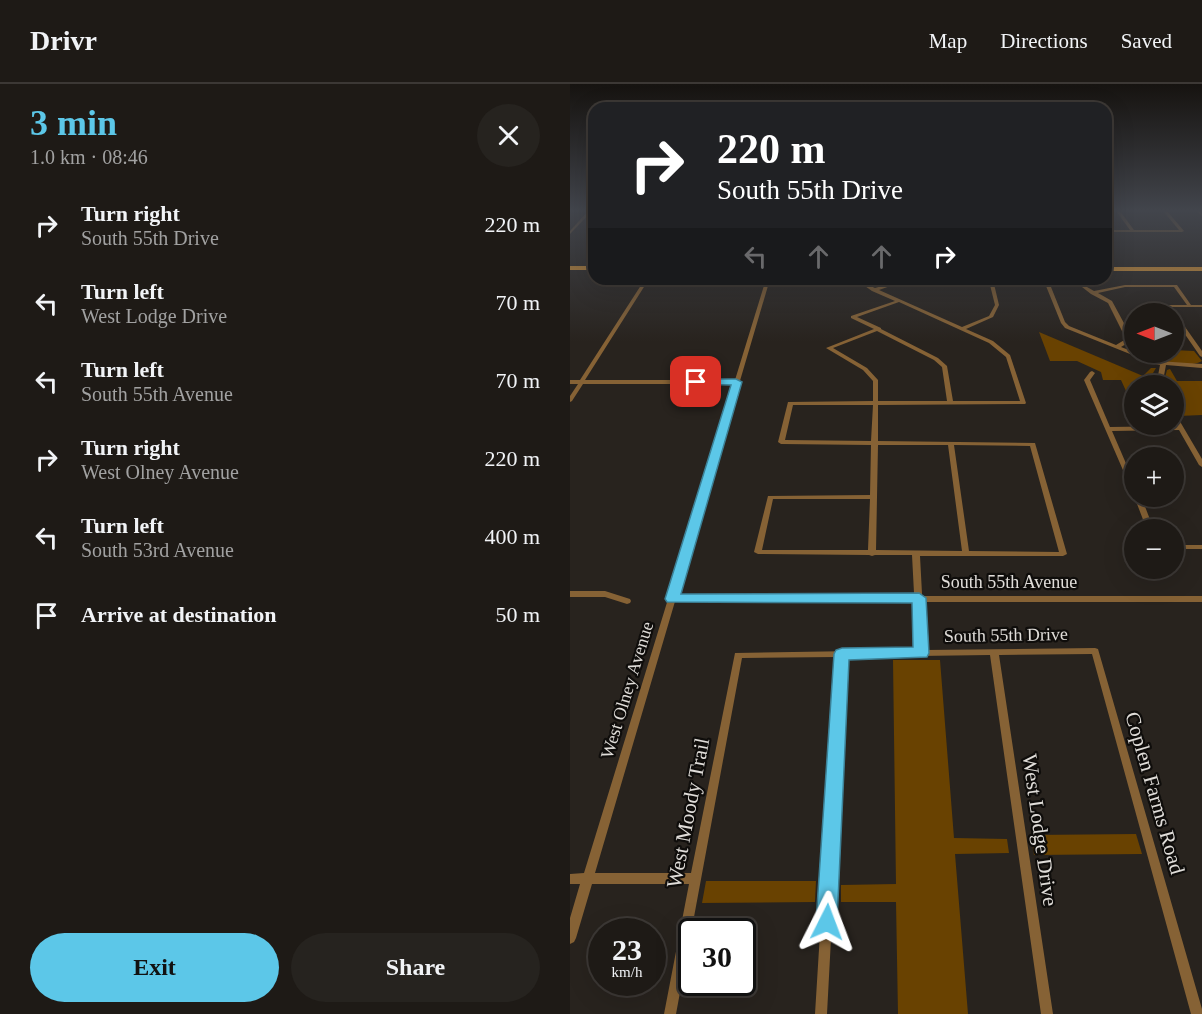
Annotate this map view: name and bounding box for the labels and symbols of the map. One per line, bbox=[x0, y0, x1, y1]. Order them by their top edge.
north arrow bbox=[1124, 303, 1184, 363]
pin bbox=[670, 356, 721, 407]
street label: South 55th Avenue bbox=[941, 572, 1077, 592]
street label: West Olney Avenue bbox=[597, 619, 657, 761]
street label: South 55th Drive bbox=[944, 624, 1068, 646]
street label: Coplen Farms Road bbox=[1120, 709, 1190, 878]
street label: West Moody Trail bbox=[662, 736, 714, 890]
street label: West Lodge Drive bbox=[1017, 752, 1063, 908]
position arrow bbox=[795, 890, 859, 954]
speed limit sign: 30 bbox=[678, 918, 756, 996]

